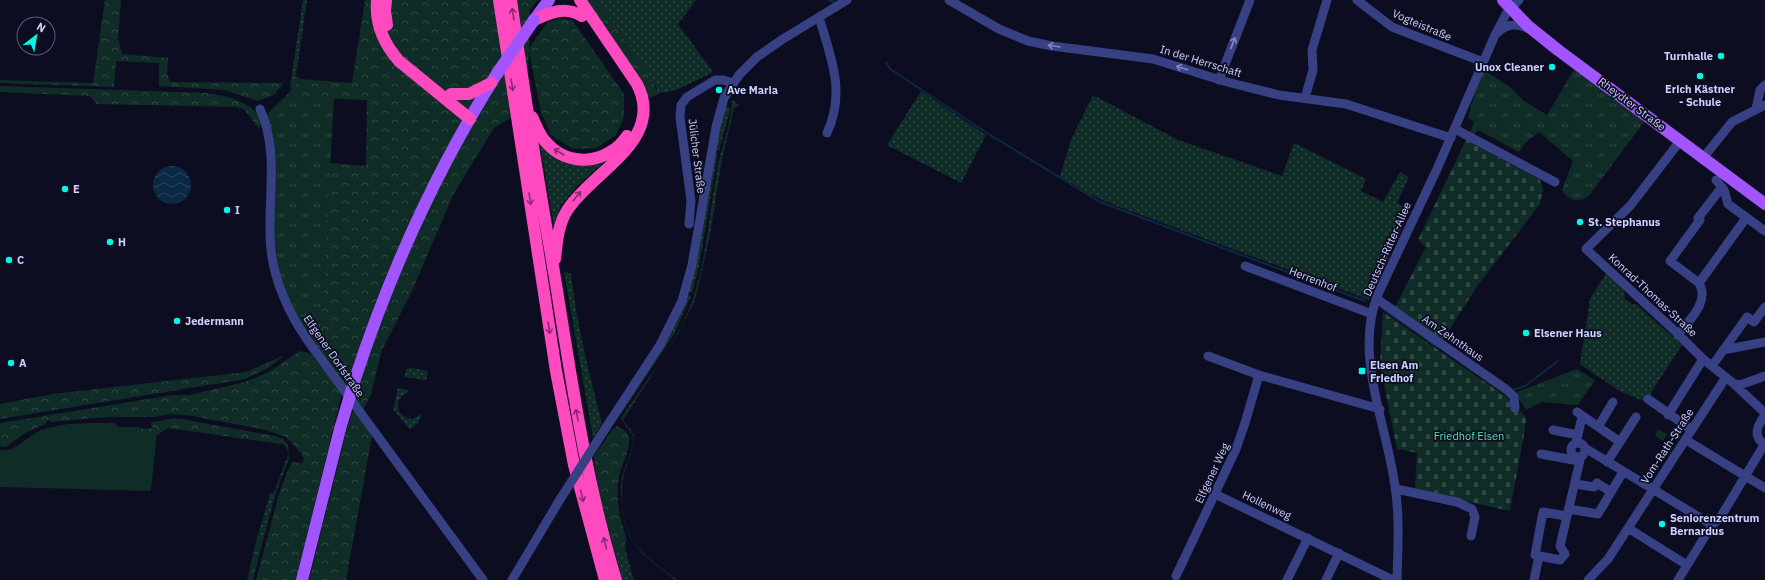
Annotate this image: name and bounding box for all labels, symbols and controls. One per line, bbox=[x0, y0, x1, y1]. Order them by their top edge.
street label: Vogteistraße bbox=[1390, 6, 1454, 44]
one-way arrow bbox=[509, 8, 517, 21]
north arrow bbox=[16, 16, 56, 56]
text: N bbox=[34, 19, 48, 35]
one-way arrow bbox=[1229, 38, 1237, 50]
one-way arrow bbox=[1048, 42, 1061, 50]
street label: In der Herrschaft bbox=[1158, 42, 1244, 80]
place label: Turnhalle bbox=[1664, 49, 1713, 63]
marker: Turnhalle bbox=[1716, 51, 1726, 61]
place label: Unox Cleaner bbox=[1475, 60, 1545, 74]
marker: Unox Cleaner bbox=[1547, 62, 1557, 72]
one-way arrow bbox=[1176, 63, 1188, 71]
marker: Erich Kästner - Schule bbox=[1695, 71, 1705, 81]
street label: Rheydter Straße bbox=[1596, 74, 1668, 134]
one-way arrow bbox=[508, 78, 516, 91]
place label: Erich Kästner - Schule bbox=[1665, 82, 1735, 109]
place label: Ave Maria bbox=[727, 83, 778, 97]
marker: Ave Maria bbox=[714, 85, 724, 95]
street label: Jülicher Straße bbox=[685, 118, 709, 194]
one-way arrow bbox=[553, 148, 565, 156]
place label: E bbox=[73, 182, 80, 196]
marker: E bbox=[60, 184, 70, 194]
one-way arrow bbox=[572, 191, 581, 202]
one-way arrow bbox=[526, 192, 534, 205]
street label: Deutsch-Ritter-Allee bbox=[1360, 200, 1414, 298]
place label: I bbox=[235, 203, 240, 217]
marker: I bbox=[222, 205, 232, 215]
place label: St. Stephanus bbox=[1588, 215, 1661, 229]
marker: St. Stephanus bbox=[1575, 217, 1585, 227]
place label: H bbox=[118, 235, 126, 249]
marker: H bbox=[105, 237, 115, 247]
street label: Konrad-Thomas-Straße bbox=[1606, 250, 1700, 340]
place label: C bbox=[17, 253, 24, 267]
marker: C bbox=[4, 255, 14, 265]
street label: Herrenhof bbox=[1287, 264, 1339, 295]
street label: Elfgener Dorfstraße bbox=[300, 312, 368, 400]
street label: Am Zehnthaus bbox=[1420, 312, 1486, 364]
place label: Jedermann bbox=[185, 314, 244, 328]
marker: Jedermann bbox=[172, 316, 182, 326]
one-way arrow bbox=[545, 321, 553, 334]
place label: Elsener Haus bbox=[1534, 326, 1602, 340]
marker: Elsener Haus bbox=[1521, 328, 1531, 338]
place label: A bbox=[19, 356, 27, 370]
marker: A bbox=[6, 358, 16, 368]
place label: Elsen Am Friedhof bbox=[1370, 358, 1418, 385]
marker: Elsen Am Friedhof bbox=[1357, 366, 1367, 376]
street label: Vom-Rath-Straße bbox=[1637, 406, 1697, 486]
one-way arrow bbox=[572, 409, 580, 422]
park label: Friedhof Elsen bbox=[1434, 429, 1504, 443]
street label: Elfgener Weg bbox=[1192, 440, 1232, 505]
street label: Hollenweg bbox=[1240, 488, 1294, 522]
one-way arrow bbox=[578, 490, 586, 503]
place label: Seniorenzentrum Bernardus bbox=[1670, 511, 1760, 538]
marker: Seniorenzentrum Bernardus bbox=[1657, 519, 1667, 529]
one-way arrow bbox=[601, 536, 608, 549]

